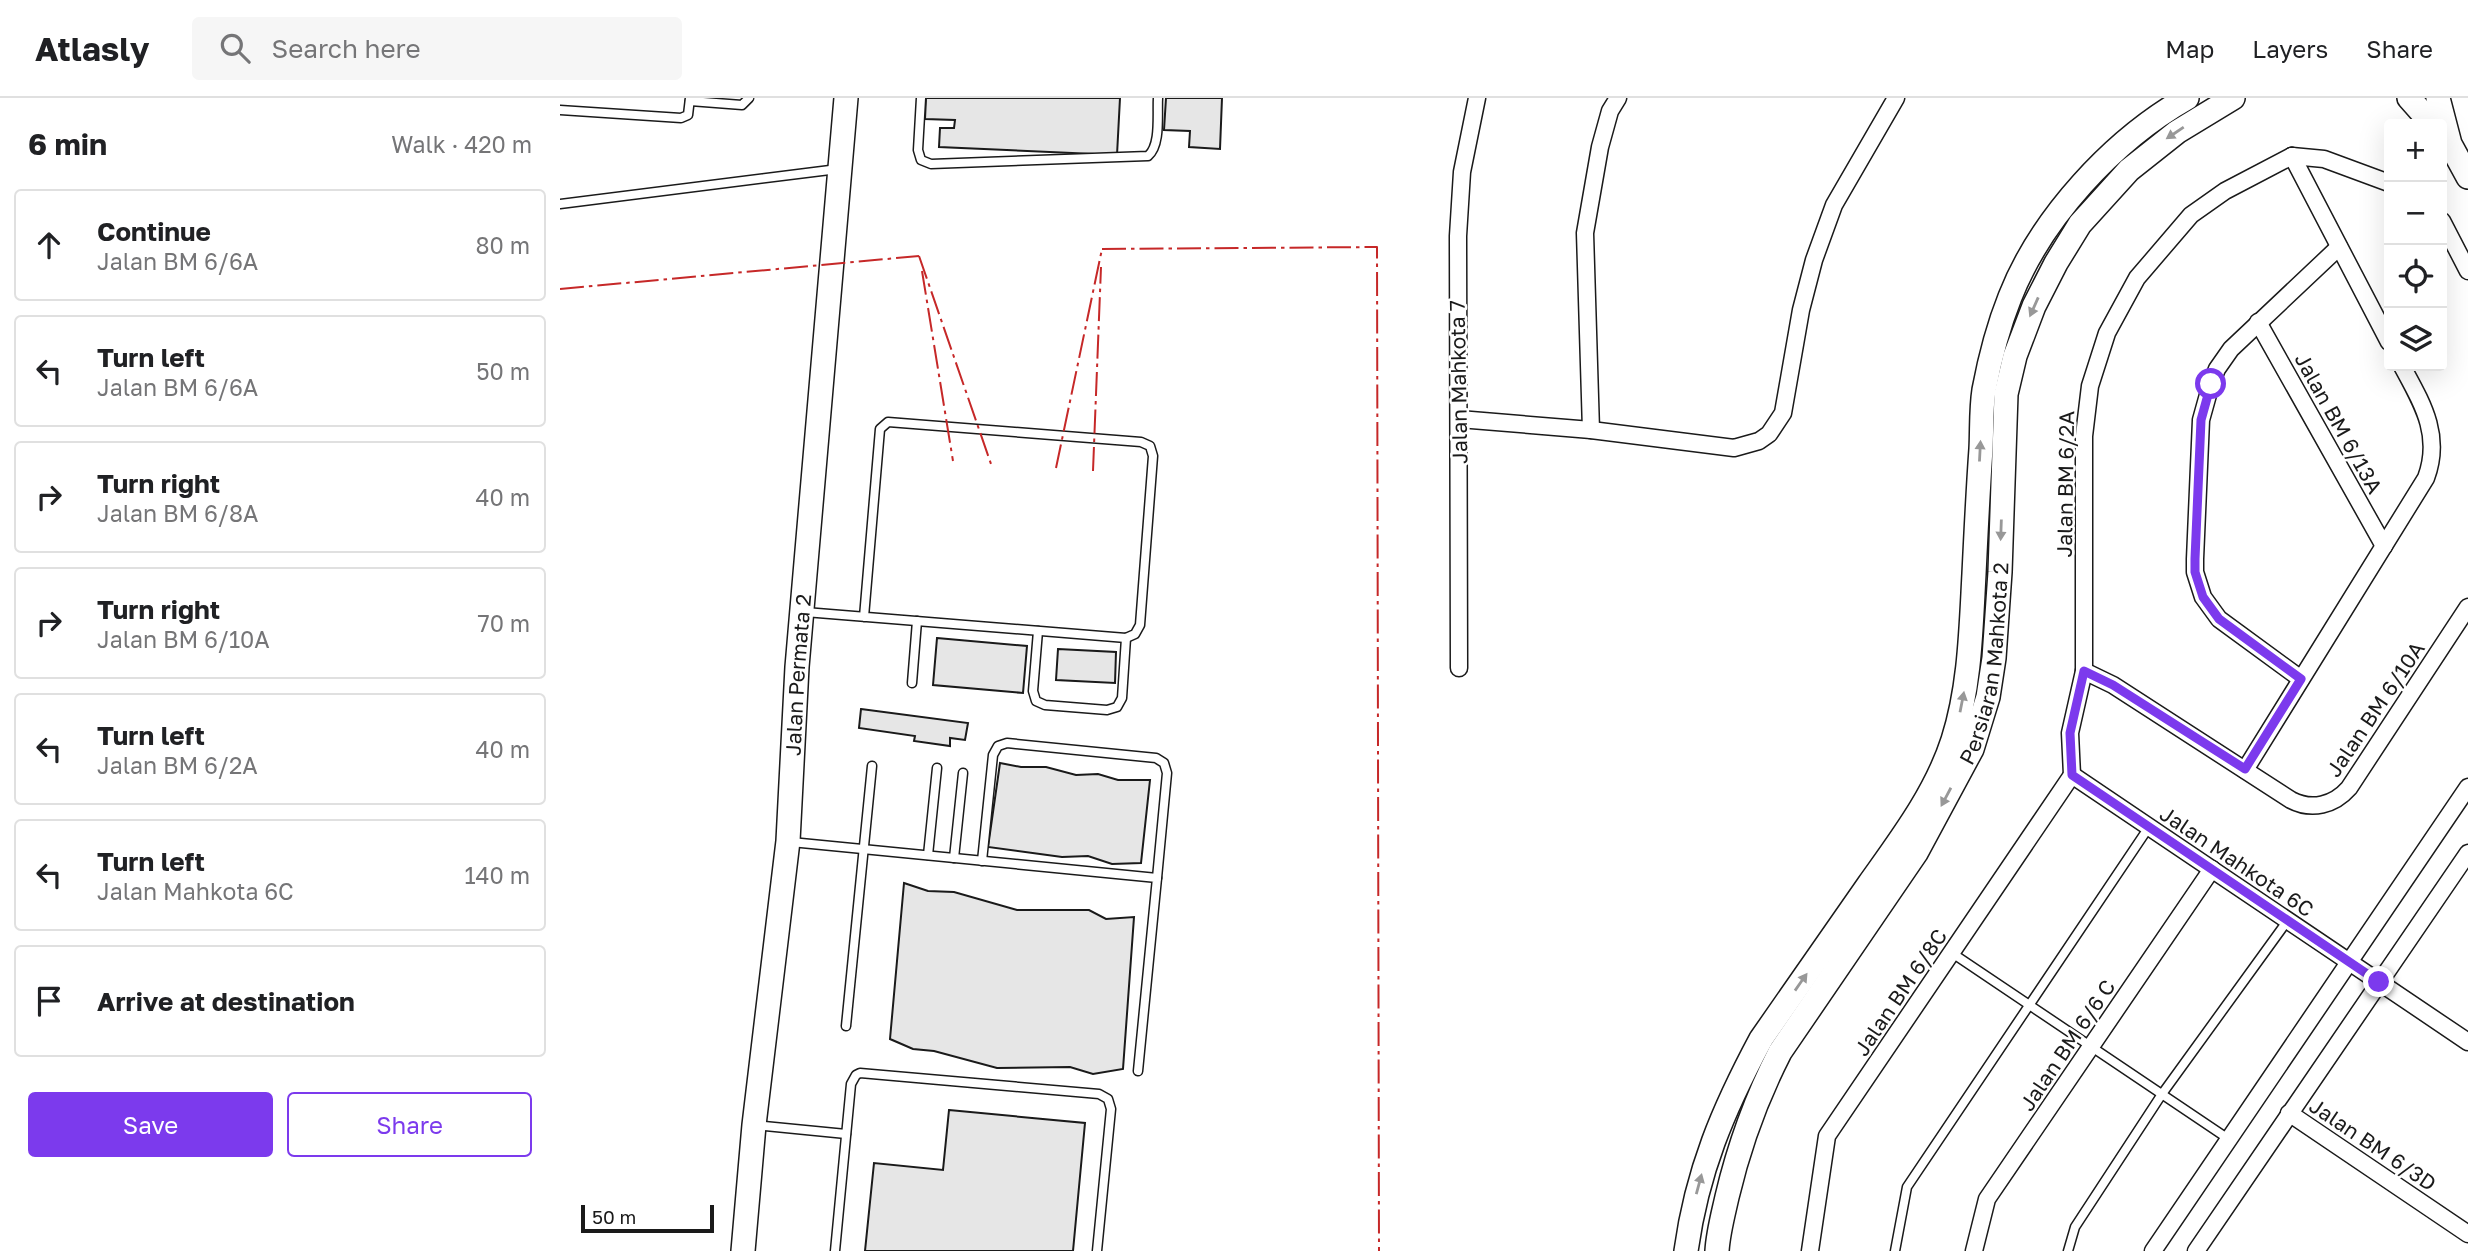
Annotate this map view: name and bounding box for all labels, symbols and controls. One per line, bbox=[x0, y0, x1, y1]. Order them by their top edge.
search box bbox=[192, 17, 682, 80]
text: Atlasly bbox=[35, 29, 150, 68]
icon: search bbox=[216, 29, 254, 67]
text: Search here bbox=[272, 33, 421, 64]
text: Map bbox=[2165, 34, 2214, 63]
text: Layers bbox=[2252, 34, 2328, 63]
text: Share bbox=[2366, 34, 2433, 63]
map controls bbox=[2384, 119, 2447, 371]
button: + bbox=[2384, 119, 2447, 182]
text: 6 min bbox=[28, 126, 107, 162]
one-way arrow bbox=[2165, 127, 2185, 140]
text: Walk · 420 m bbox=[391, 130, 532, 158]
button: − bbox=[2384, 182, 2447, 245]
text: Continue bbox=[97, 216, 211, 247]
icon: ahead bbox=[30, 226, 68, 264]
text: 80 m bbox=[476, 231, 530, 259]
button: locate bbox=[2384, 245, 2447, 308]
text: Jalan BM 6/6A bbox=[97, 247, 258, 275]
one-way arrow bbox=[2028, 297, 2039, 318]
street label: Jalan Mahkota 7 bbox=[1444, 300, 1472, 464]
button: layers bbox=[2384, 308, 2447, 371]
text: Turn left bbox=[97, 342, 205, 373]
street label: Jalan BM 6/13A bbox=[2290, 348, 2388, 498]
icon: left bbox=[30, 352, 68, 390]
text: 50 m bbox=[476, 357, 530, 385]
route start bbox=[2195, 368, 2226, 399]
text: Jalan BM 6/6A bbox=[97, 373, 258, 401]
street label: Jalan BM 6/2A bbox=[2051, 410, 2079, 558]
one-way arrow bbox=[1975, 440, 1986, 462]
text: Turn right bbox=[97, 468, 220, 499]
icon: right bbox=[30, 478, 68, 516]
text: 40 m bbox=[476, 483, 530, 511]
text: Jalan BM 6/8A bbox=[97, 499, 258, 527]
one-way arrow bbox=[1996, 519, 2007, 541]
street label: Persiaran Mahkota 2 bbox=[1953, 562, 2013, 769]
street label: Jalan Permata 2 bbox=[779, 593, 816, 756]
text: Turn right bbox=[97, 594, 220, 625]
icon: right bbox=[30, 604, 68, 642]
text: 70 m bbox=[477, 609, 530, 637]
text: Jalan BM 6/10A bbox=[97, 625, 270, 653]
street label: Jalan BM 6/10A bbox=[2320, 636, 2430, 782]
one-way arrow bbox=[1956, 691, 1967, 713]
text: Turn left bbox=[97, 720, 205, 751]
icon: left bbox=[30, 730, 68, 768]
text: 40 m bbox=[476, 735, 530, 763]
text: Jalan BM 6/2A bbox=[97, 751, 258, 779]
one-way arrow bbox=[1940, 787, 1951, 807]
street label: Jalan Mahkota 6C bbox=[2155, 800, 2319, 922]
text: Turn left bbox=[97, 846, 205, 877]
icon: left bbox=[30, 856, 68, 894]
text: 140 m bbox=[464, 861, 530, 889]
text: Jalan Mahkota 6C bbox=[97, 877, 294, 905]
street label: Jalan BM 6/8C bbox=[1848, 924, 1952, 1060]
route end bbox=[2363, 966, 2394, 997]
one-way arrow bbox=[1794, 973, 1808, 991]
street label: Jalan BM 6/6 C bbox=[2014, 974, 2120, 1116]
icon: arrive bbox=[30, 982, 68, 1020]
text: Arrive at destination bbox=[97, 986, 355, 1017]
button: Save bbox=[28, 1092, 273, 1157]
button: Share bbox=[287, 1092, 532, 1157]
street label: Jalan BM 6/3D bbox=[2305, 1092, 2441, 1196]
one-way arrow bbox=[1695, 1173, 1705, 1194]
scale bar bbox=[581, 1202, 714, 1234]
text: 50 m bbox=[592, 1205, 636, 1228]

